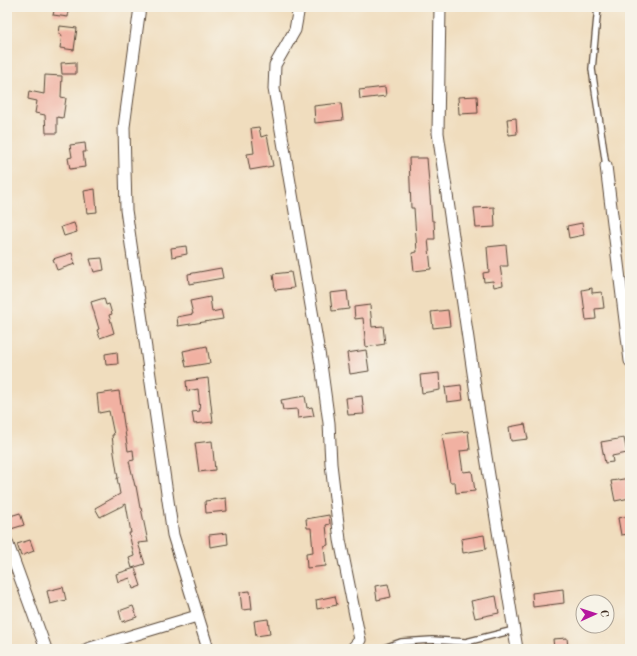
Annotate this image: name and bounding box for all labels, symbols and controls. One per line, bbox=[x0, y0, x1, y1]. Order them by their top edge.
north arrow bbox=[575, 594, 615, 634]
text: С bbox=[598, 610, 609, 617]

